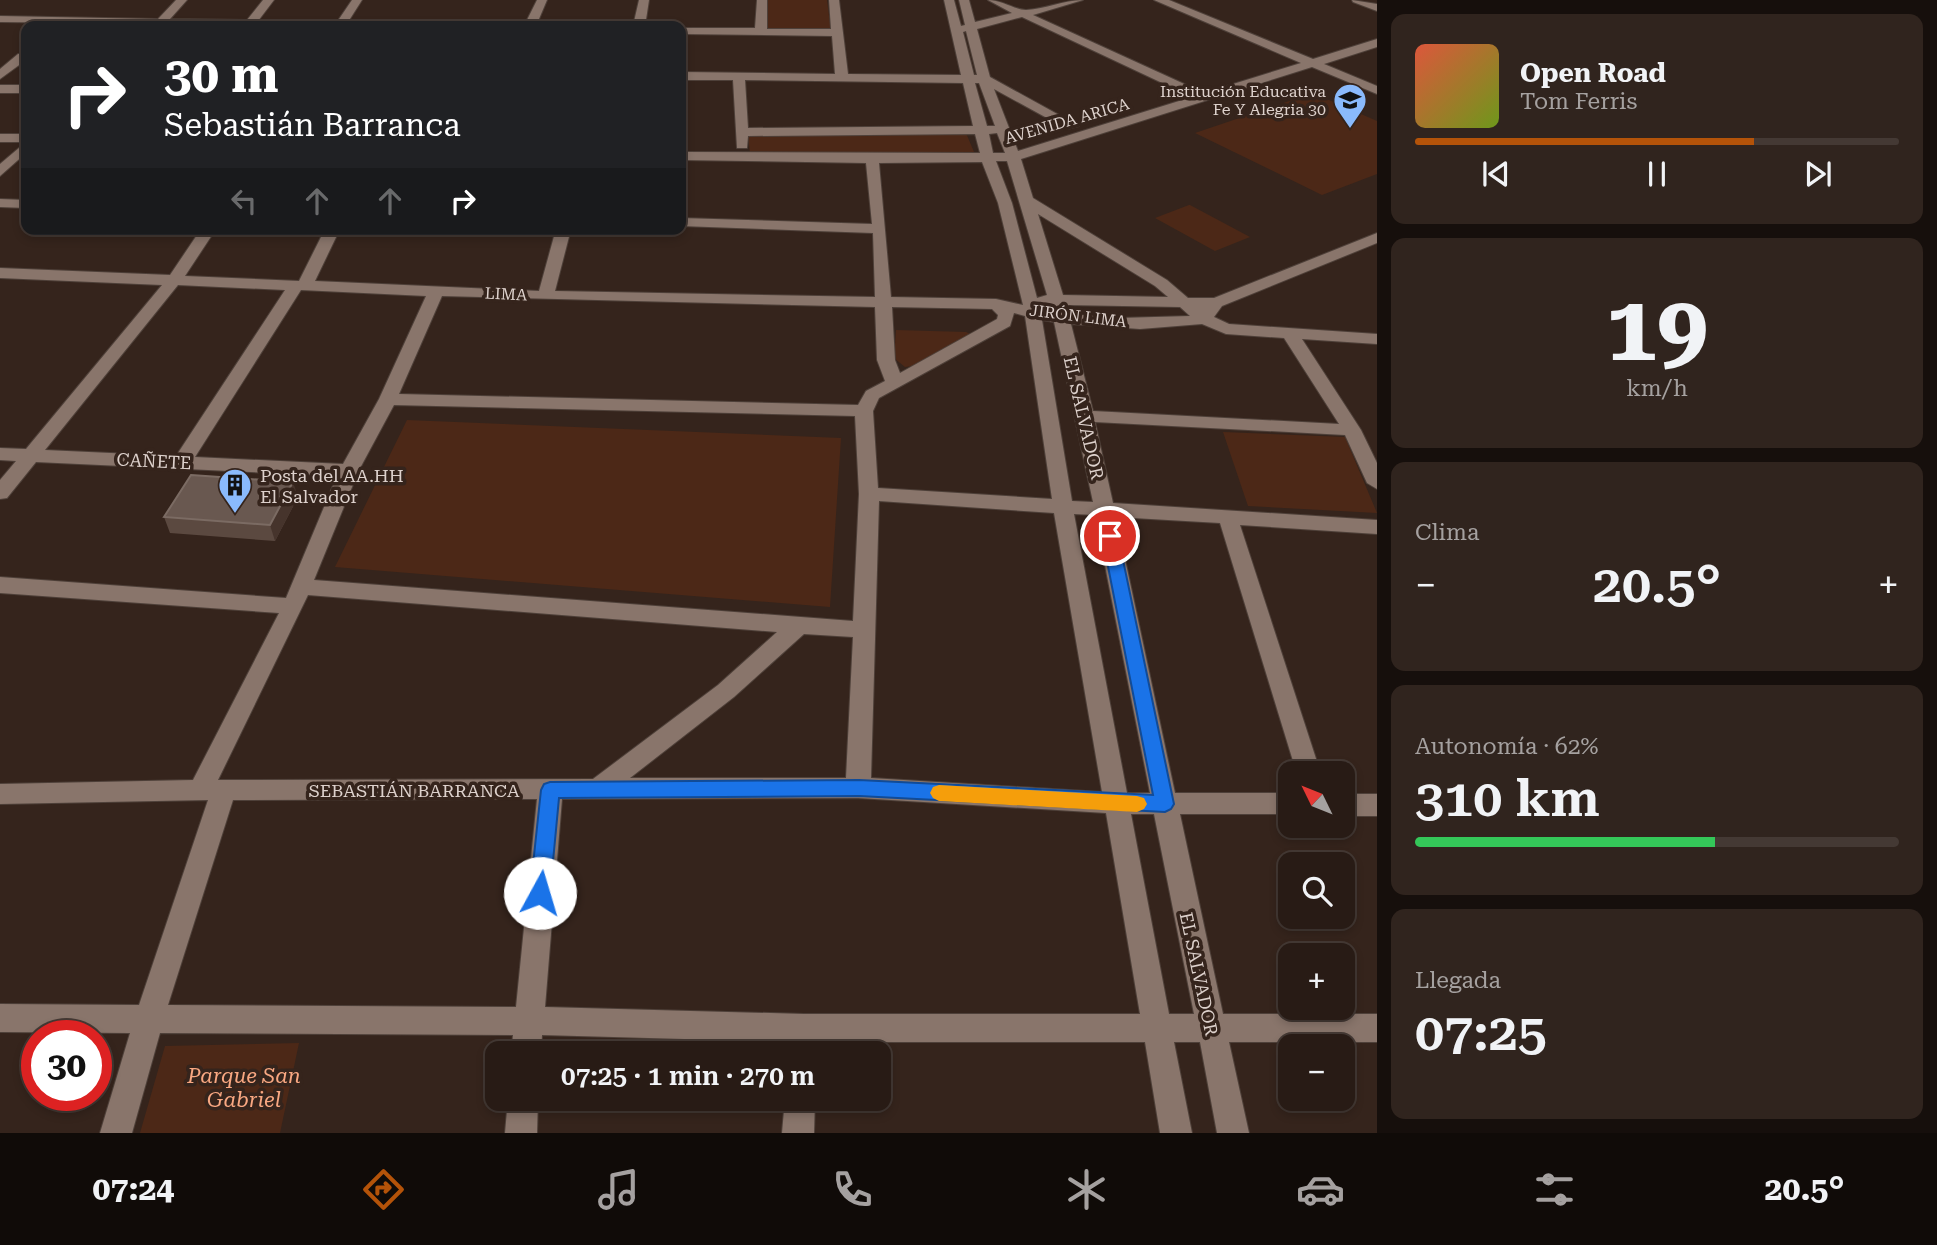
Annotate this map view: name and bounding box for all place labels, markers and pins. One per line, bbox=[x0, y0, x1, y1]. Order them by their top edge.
school or university icon: Institución Educativa Fe Y Alegria 30 bbox=[1331, 81, 1369, 130]
place label: Institución Educativa Fe Y Alegria 30 bbox=[1160, 82, 1326, 119]
place label: Posta del AA.HH El Salvador bbox=[260, 465, 404, 507]
building icon: Posta del AA.HH El Salvador bbox=[216, 466, 254, 515]
pin bbox=[1080, 506, 1140, 566]

